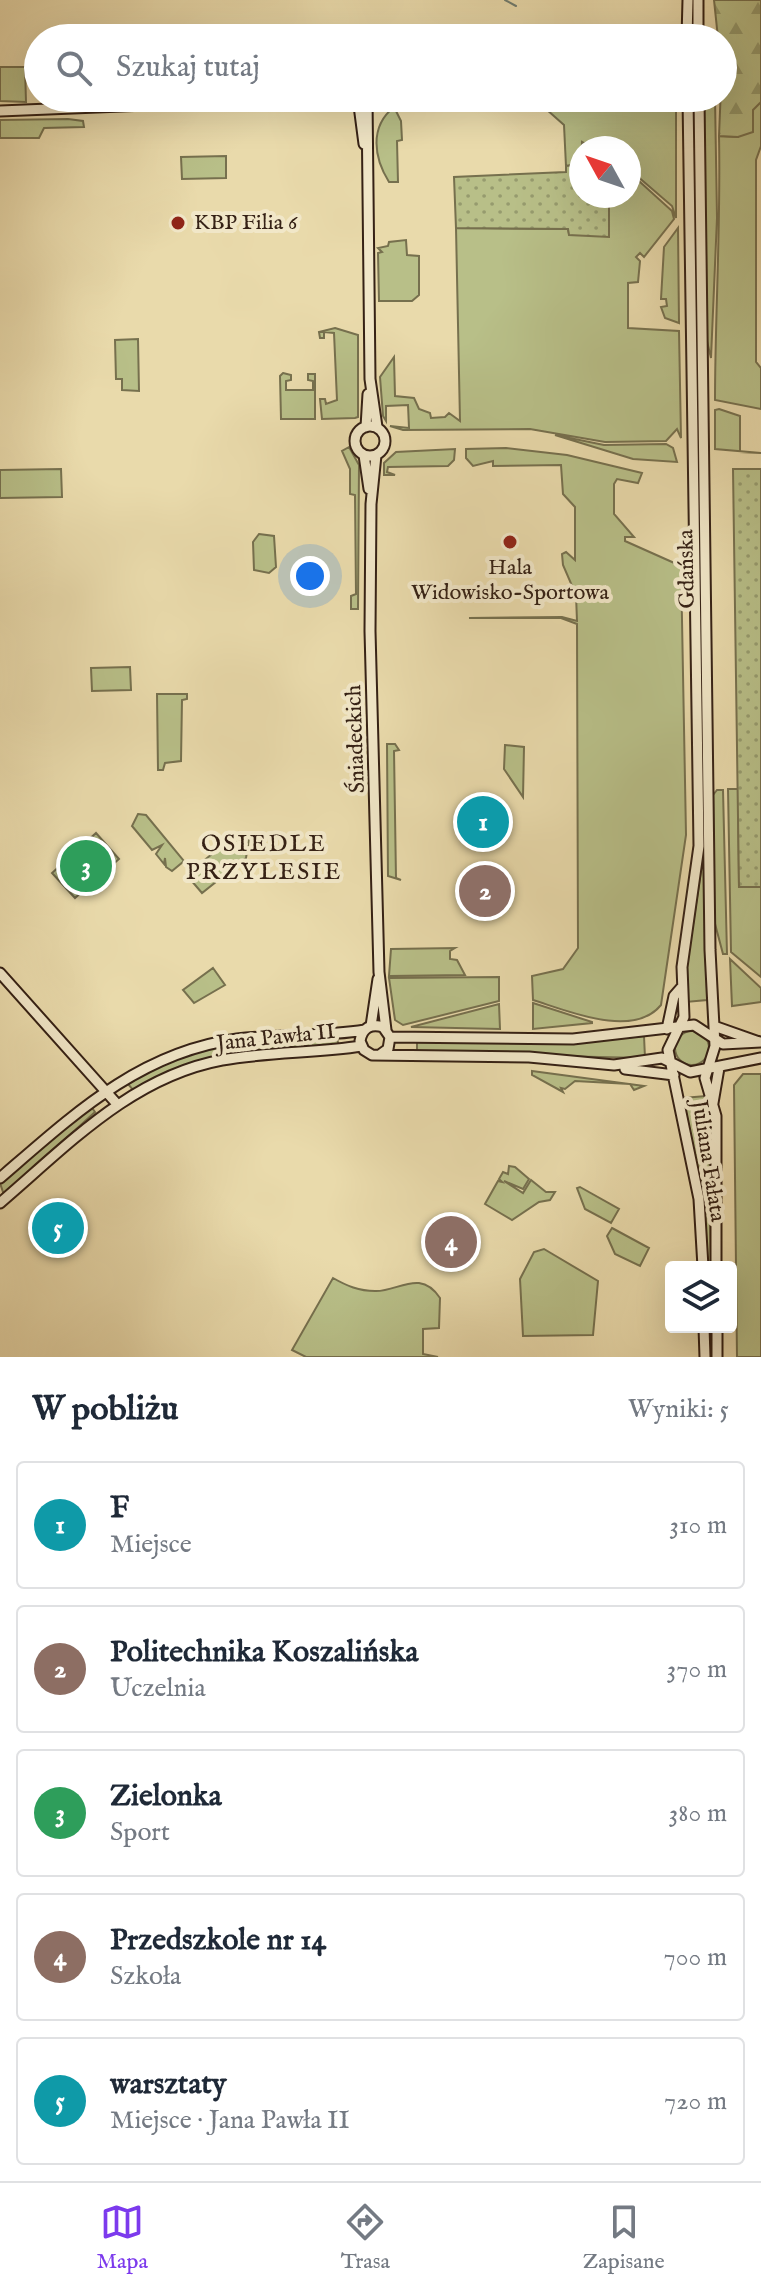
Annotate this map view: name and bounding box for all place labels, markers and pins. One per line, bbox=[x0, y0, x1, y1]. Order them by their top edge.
place label: KBP Filia 6 bbox=[194, 209, 298, 237]
marker: KBP Filia 6 bbox=[169, 214, 187, 232]
marker: Hala Widowisko-Sportowa bbox=[501, 533, 519, 551]
place label: Hala Widowisko-Sportowa bbox=[411, 554, 609, 607]
pin: 1 bbox=[457, 792, 509, 852]
pin: 3 bbox=[60, 836, 112, 896]
pin: 2 bbox=[459, 861, 511, 921]
pin: 5 bbox=[32, 1198, 84, 1258]
pin: 4 bbox=[425, 1212, 477, 1272]

